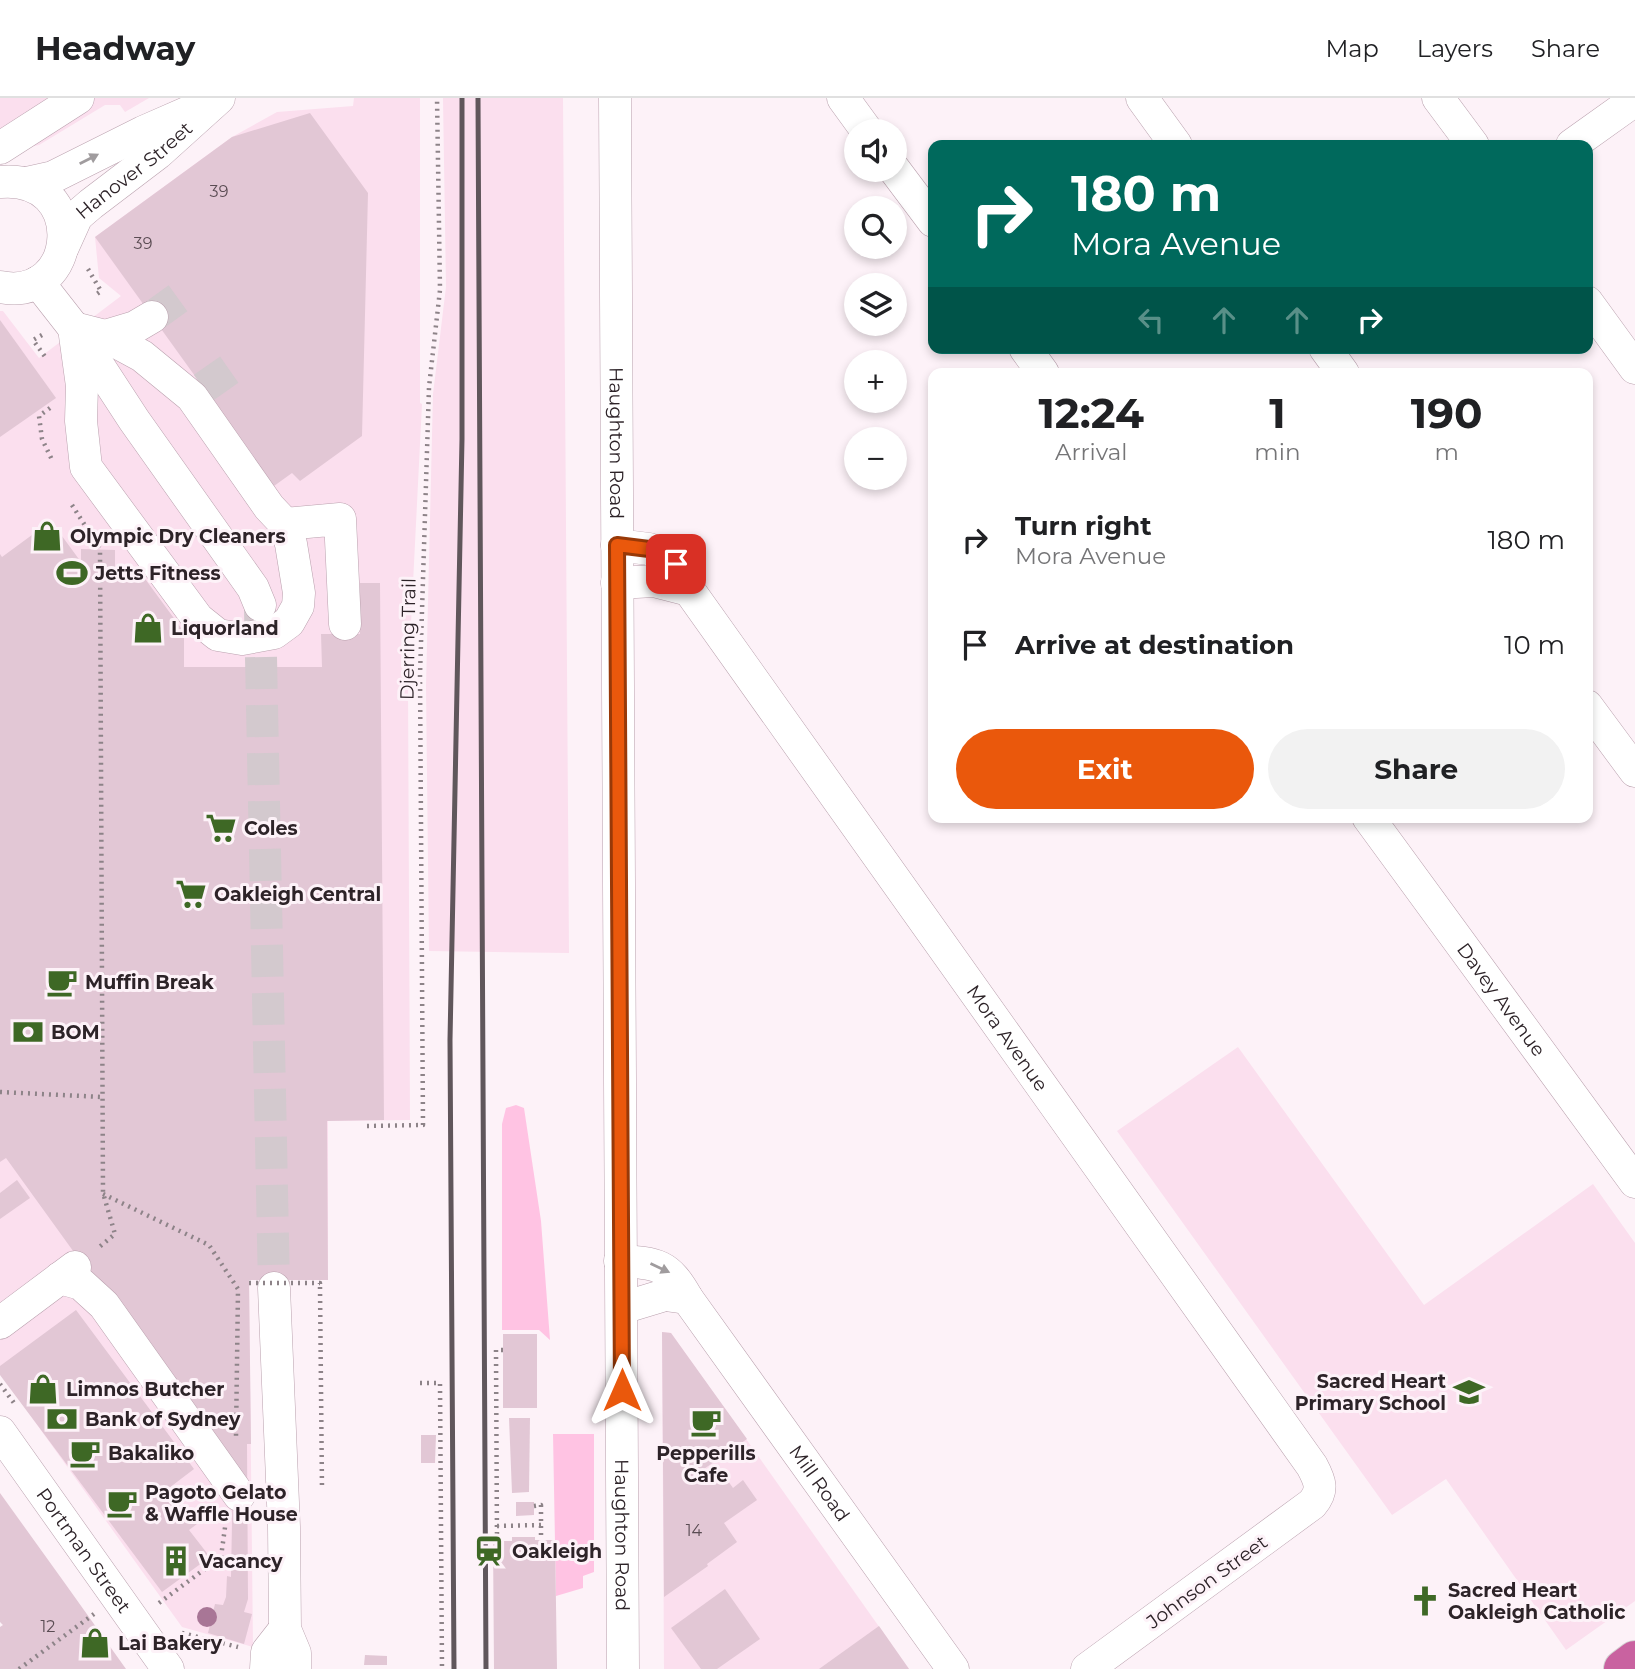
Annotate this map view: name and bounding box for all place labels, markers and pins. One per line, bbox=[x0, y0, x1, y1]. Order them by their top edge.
shop icon: Olympic Dry Cleaners bbox=[30, 519, 64, 553]
place label: Olympic Dry Cleaners bbox=[70, 525, 285, 548]
pin bbox=[646, 534, 706, 594]
sports icon: Jetts Fitness bbox=[55, 556, 89, 590]
place label: Jetts Fitness bbox=[94, 562, 221, 585]
shop icon: Liquorland bbox=[131, 611, 165, 645]
place label: Liquorland bbox=[171, 617, 279, 640]
supermarket icon: Coles bbox=[204, 811, 238, 845]
place label: Coles bbox=[244, 817, 298, 840]
supermarket icon: Oakleigh Central bbox=[174, 877, 208, 911]
place label: Oakleigh Central bbox=[214, 883, 381, 906]
cafe icon: Muffin Break bbox=[45, 965, 79, 999]
place label: Muffin Break bbox=[85, 971, 214, 994]
bank icon: BOM bbox=[11, 1015, 45, 1049]
place label: BOM bbox=[51, 1021, 100, 1044]
place label: Sacred Heart Primary School bbox=[1295, 1370, 1446, 1415]
shop icon: Limnos Butcher bbox=[26, 1372, 60, 1406]
school or university icon: Sacred Heart Primary School bbox=[1452, 1375, 1486, 1409]
place label: Limnos Butcher bbox=[66, 1378, 224, 1401]
bank icon: Bank of Sydney bbox=[45, 1402, 79, 1436]
cafe icon: Pepperills Cafe bbox=[689, 1405, 723, 1439]
place label: Bank of Sydney bbox=[85, 1408, 241, 1431]
cafe icon: Bakaliko bbox=[68, 1436, 102, 1470]
place label: Bakaliko bbox=[108, 1442, 194, 1465]
place label: Pepperills Cafe bbox=[656, 1442, 756, 1487]
place label: Pagoto Gelato & Waffle House bbox=[145, 1481, 298, 1526]
cafe icon: Pagoto Gelato & Waffle House bbox=[105, 1486, 139, 1520]
station icon: Oakleigh bbox=[472, 1534, 506, 1568]
place label: Oakleigh bbox=[512, 1540, 602, 1563]
building icon: Vacancy bbox=[159, 1544, 193, 1578]
place label: Vacancy bbox=[198, 1550, 283, 1573]
place label: Sacred Heart Oakleigh Catholic bbox=[1448, 1579, 1625, 1624]
church icon: Sacred Heart Oakleigh Catholic bbox=[1408, 1584, 1442, 1618]
shop icon: Lai Bakery bbox=[78, 1626, 112, 1660]
place label: Lai Bakery bbox=[118, 1632, 223, 1655]

